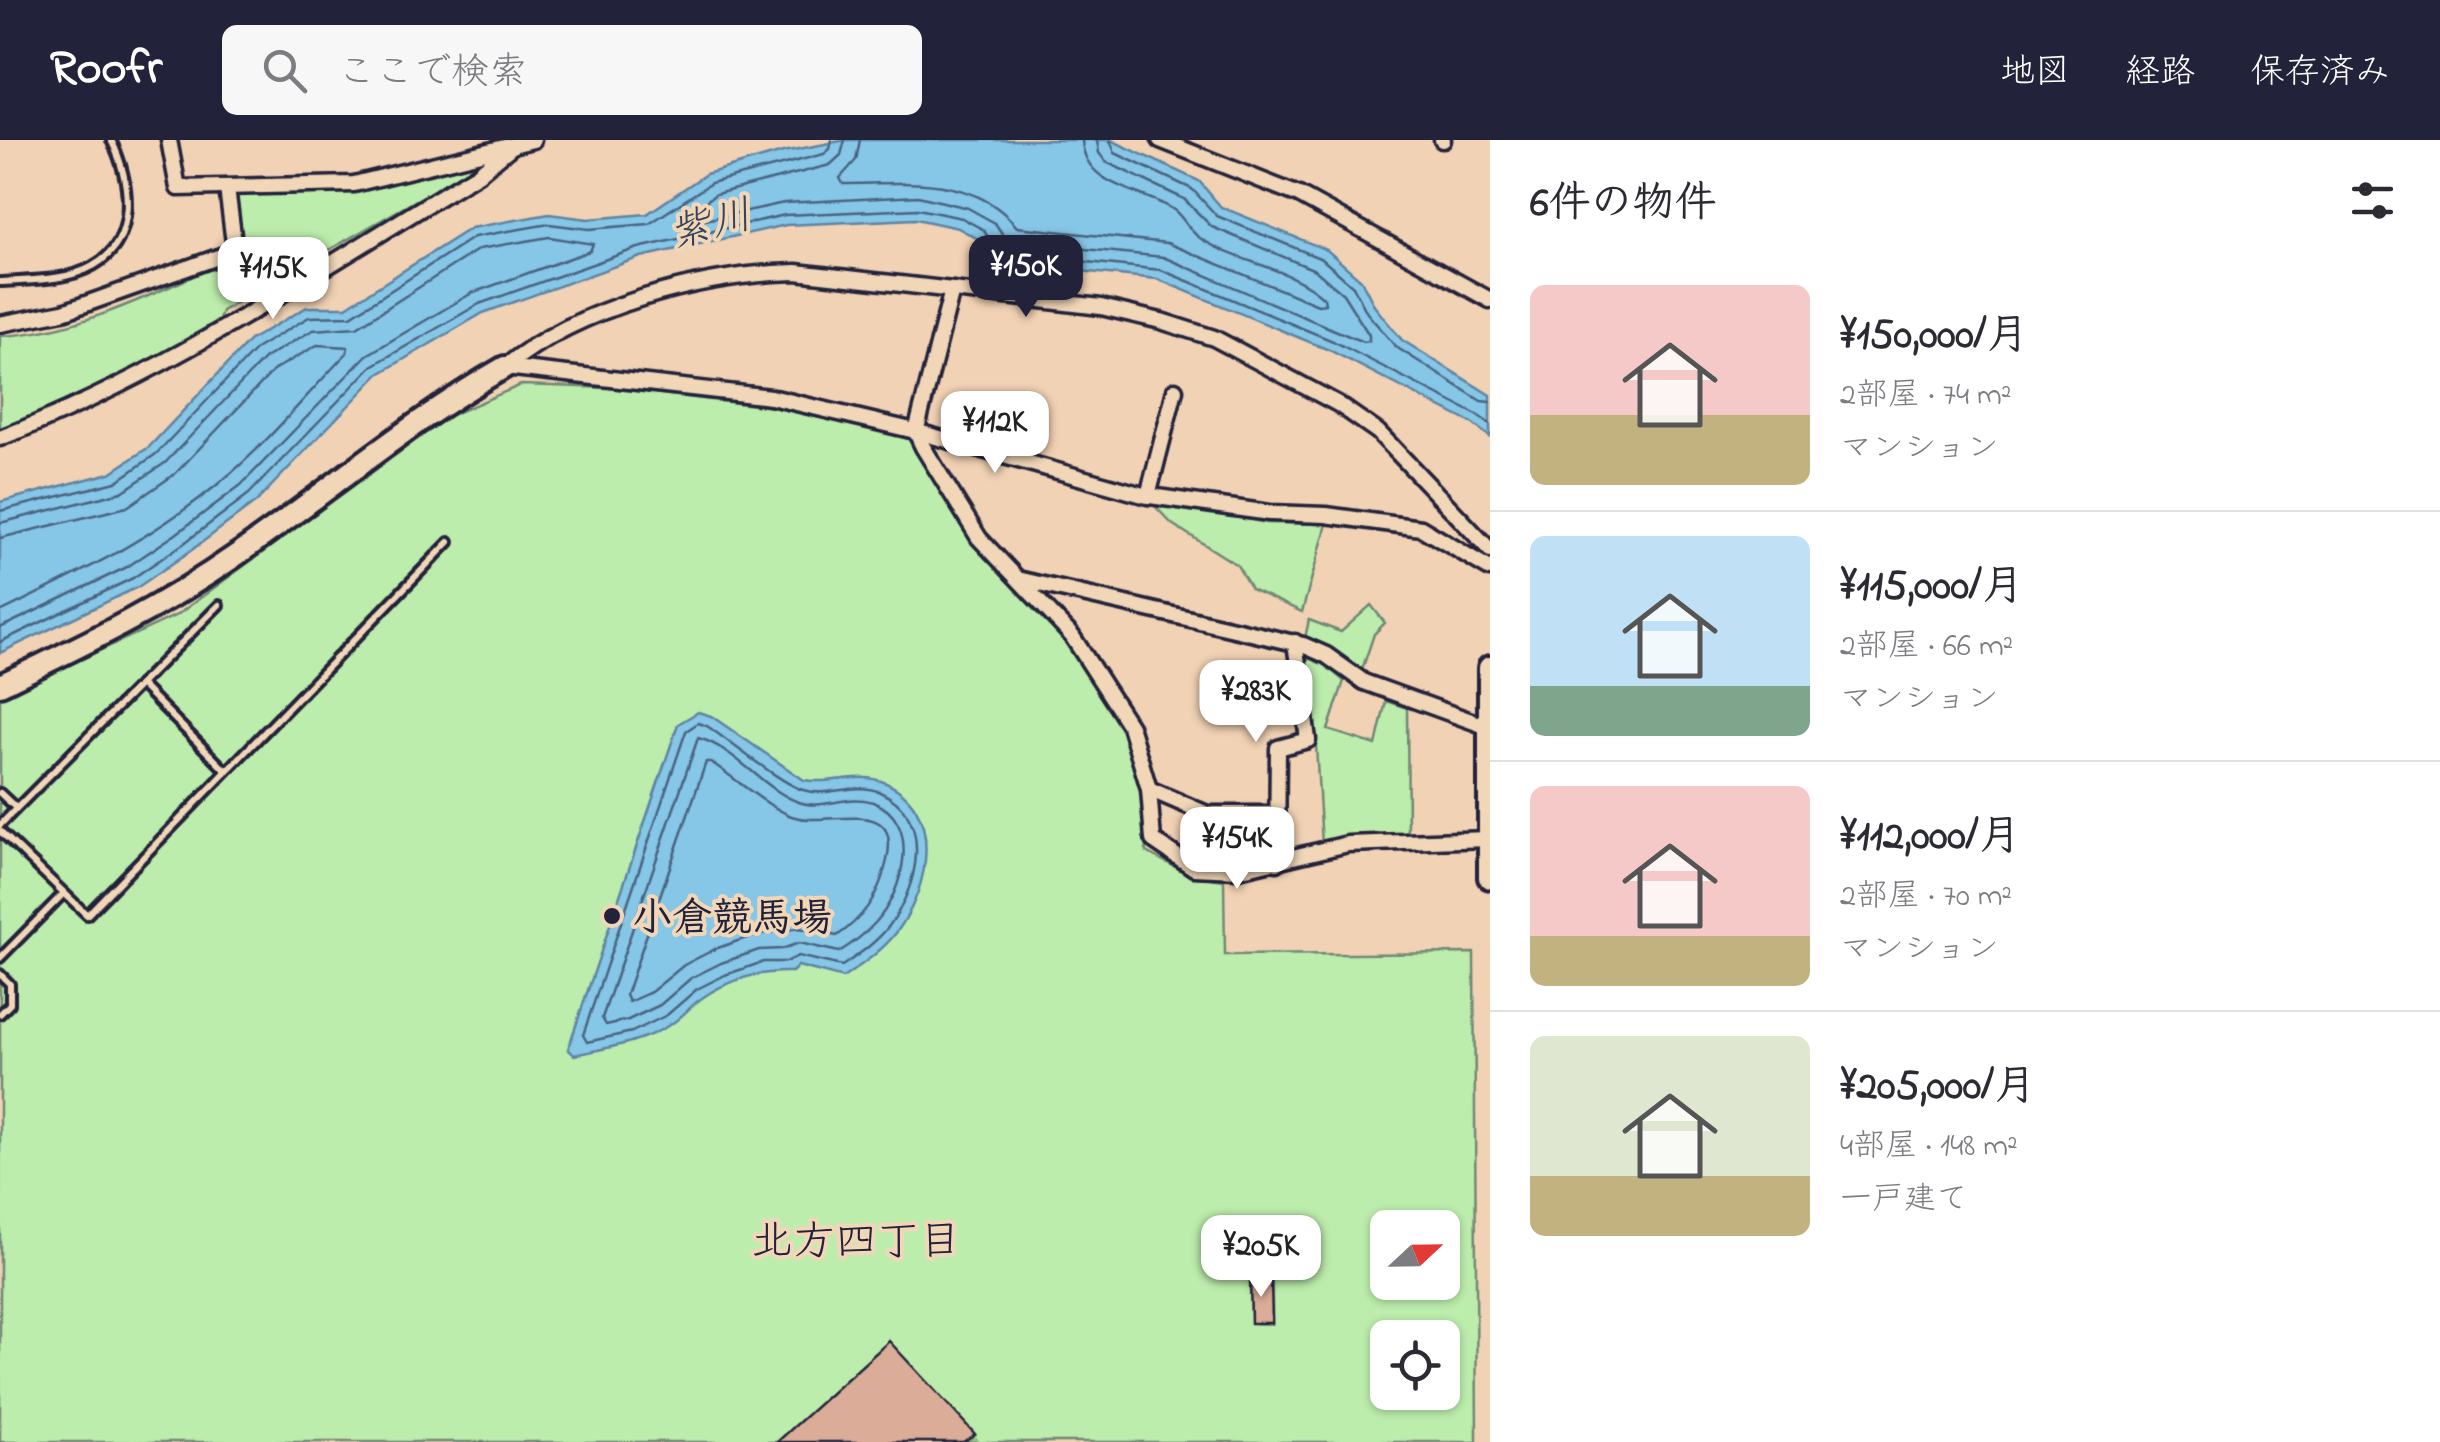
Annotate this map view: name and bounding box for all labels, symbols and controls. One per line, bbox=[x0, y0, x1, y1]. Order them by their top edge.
search box bbox=[222, 25, 922, 115]
text: Roofr bbox=[50, 35, 162, 105]
icon: search bbox=[257, 43, 312, 98]
text: ここで検索 bbox=[337, 46, 527, 102]
text: 地図 bbox=[2000, 48, 2070, 99]
text: 経路 bbox=[2125, 48, 2195, 99]
text: 保存済み bbox=[2250, 48, 2390, 99]
icon: filters bbox=[2345, 173, 2400, 228]
text: 6件の物件 bbox=[1530, 174, 1716, 235]
water label: 紫川 bbox=[663, 186, 760, 267]
pin: ¥150K bbox=[956, 235, 1096, 320]
pin: ¥115K bbox=[203, 237, 343, 322]
text: ¥150K bbox=[991, 244, 1061, 291]
text: ¥115K bbox=[240, 246, 306, 293]
text: ¥150,000/月 bbox=[1840, 306, 2029, 367]
icon: home bbox=[1610, 325, 1730, 445]
text: 2部屋 · 74 m² bbox=[1840, 373, 2011, 420]
pin: ¥112K bbox=[925, 391, 1065, 476]
text: ¥112K bbox=[963, 400, 1027, 447]
text: マンション bbox=[1840, 426, 1999, 473]
text: ¥115,000/月 bbox=[1840, 557, 2024, 618]
icon: home bbox=[1610, 576, 1730, 696]
text: 2部屋 · 66 m² bbox=[1840, 624, 2013, 671]
pin: ¥283K bbox=[1186, 660, 1326, 745]
text: ¥283K bbox=[1221, 669, 1291, 716]
text: マンション bbox=[1840, 677, 1999, 724]
pin: ¥154K bbox=[1167, 807, 1307, 892]
text: ¥112,000/月 bbox=[1840, 807, 2021, 868]
text: ¥154K bbox=[1202, 816, 1272, 863]
icon: home bbox=[1610, 826, 1730, 946]
text: 2部屋 · 70 m² bbox=[1840, 874, 2012, 921]
place label: 小倉競馬場 bbox=[632, 891, 832, 950]
marker: 小倉競馬場 bbox=[601, 905, 623, 927]
text: マンション bbox=[1840, 927, 1999, 974]
text: ¥205,000/月 bbox=[1840, 1057, 2036, 1118]
icon: home bbox=[1610, 1076, 1730, 1196]
text: 4部屋 · 148 m² bbox=[1840, 1124, 2018, 1171]
text: 一戸建て bbox=[1840, 1177, 1968, 1224]
north arrow bbox=[1370, 1210, 1460, 1300]
map controls bbox=[1370, 1210, 1460, 1410]
district label: 北方四丁目 bbox=[751, 1213, 961, 1274]
pin: ¥205K bbox=[1191, 1215, 1331, 1300]
text: ¥205K bbox=[1223, 1224, 1299, 1271]
button: locate bbox=[1370, 1320, 1460, 1410]

